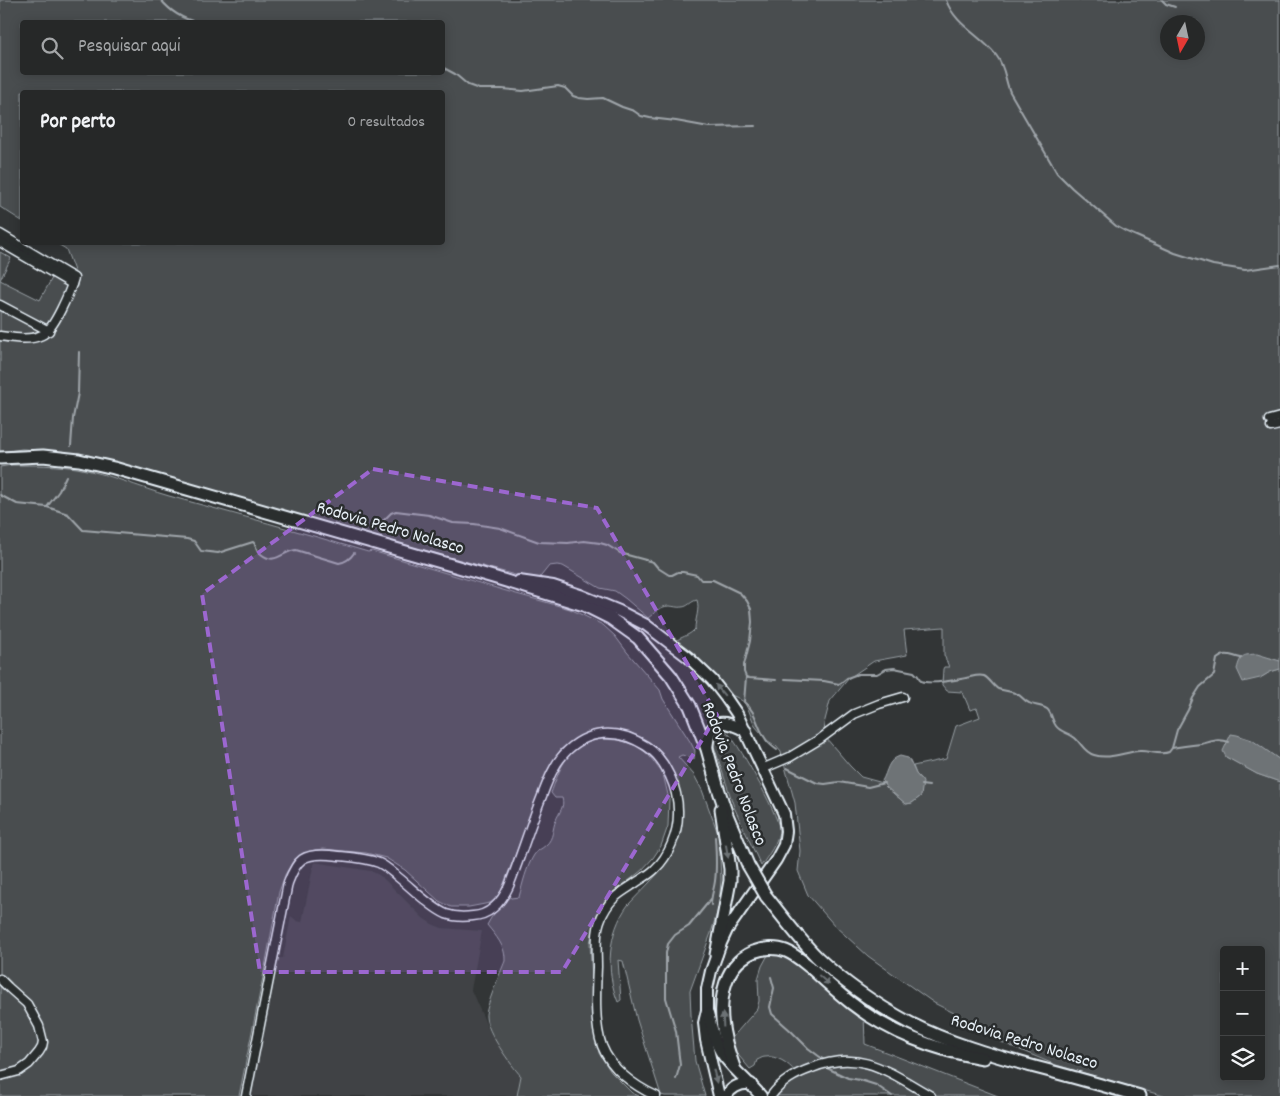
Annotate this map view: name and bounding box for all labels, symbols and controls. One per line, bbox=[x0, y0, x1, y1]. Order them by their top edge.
north arrow bbox=[1160, 15, 1205, 60]
search box bbox=[20, 20, 445, 75]
icon: search bbox=[38, 34, 66, 62]
text: Pesquisar aqui bbox=[78, 34, 180, 61]
text: Por perto bbox=[40, 108, 115, 138]
text: 0 resultados bbox=[347, 111, 425, 134]
street label: Rodovia Pedro Nolasco bbox=[313, 496, 467, 562]
one-way arrow bbox=[714, 684, 725, 697]
street label: Rodovia Pedro Nolasco bbox=[694, 698, 772, 850]
one-way arrow bbox=[723, 843, 731, 859]
map controls bbox=[1220, 946, 1265, 1081]
button: + bbox=[1220, 946, 1265, 991]
one-way arrow bbox=[818, 974, 830, 986]
button: − bbox=[1220, 991, 1265, 1036]
street label: Rodovia Pedro Nolasco bbox=[947, 1009, 1101, 1077]
one-way arrow bbox=[718, 1012, 726, 1028]
button: layers bbox=[1220, 1036, 1265, 1081]
one-way arrow bbox=[711, 1069, 719, 1084]

